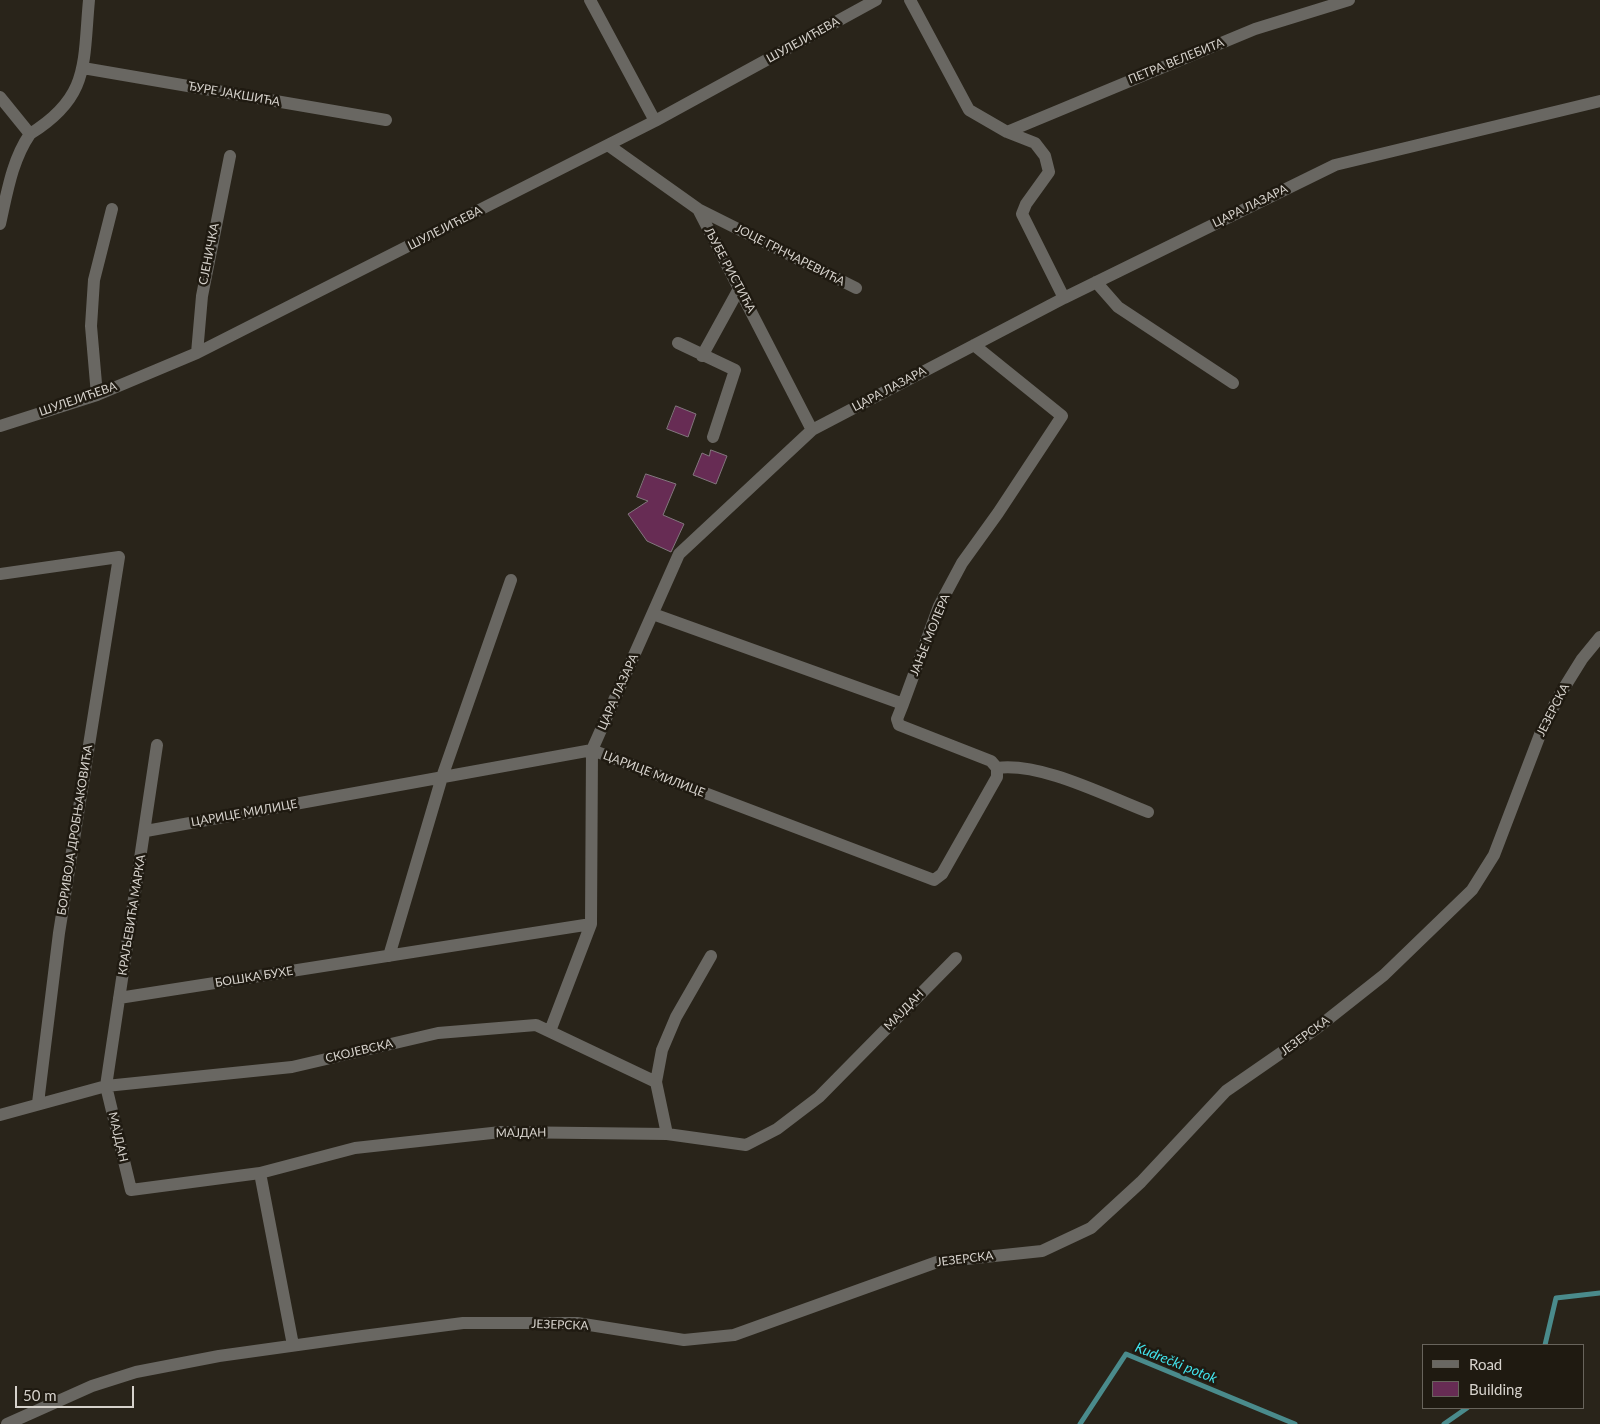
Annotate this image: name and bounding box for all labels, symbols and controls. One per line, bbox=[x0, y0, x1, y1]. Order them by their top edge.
street label: ШУЛЕЈИЋЕВА bbox=[764, 14, 842, 66]
street label: ПЕТРА ВЕЛЕБИТА bbox=[1126, 35, 1226, 87]
street label: ЂУРЕ ЈАКШИЋА bbox=[187, 79, 281, 109]
street label: ЦАРА ЛАЗАРА bbox=[1210, 182, 1290, 230]
street label: ШУЛЕЈИЋЕВА bbox=[406, 203, 484, 253]
street label: ЈОЦЕ ГРНЧАРЕВИЋА bbox=[733, 221, 847, 289]
street label: СЈЕНИЧКА bbox=[196, 222, 222, 286]
street label: ЉУБЕ РИСТИЋА bbox=[701, 225, 759, 315]
street label: ЦАРА ЛАЗАРА bbox=[850, 363, 928, 415]
street label: ШУЛЕЈИЋЕВА bbox=[37, 379, 119, 419]
street label: ЈАЊЕ МОЛЕРА bbox=[907, 592, 953, 678]
street label: ЦАРА ЛАЗАРА bbox=[595, 652, 641, 732]
street label: ЈЕЗЕРСКА bbox=[1534, 681, 1572, 739]
street label: БОРИВОЈА ДРОБЊАКОВИЋА bbox=[54, 744, 96, 916]
street label: ЦАРИЦЕ МИЛИЦЕ bbox=[601, 748, 707, 800]
street label: ЦАРИЦЕ МИЛИЦЕ bbox=[190, 797, 298, 829]
street label: КРАЉЕВИЋА МАРКА bbox=[115, 854, 149, 976]
street label: БОШКА БУХЕ bbox=[214, 964, 294, 990]
street label: МАЈДАН bbox=[881, 987, 927, 1033]
street label: ЈЕЗЕРСКА bbox=[1278, 1013, 1332, 1059]
street label: СКОЈЕВСКА bbox=[324, 1036, 394, 1066]
street label: МАЈДАН bbox=[105, 1111, 131, 1163]
street label: МАЈДАН bbox=[495, 1125, 547, 1141]
street label: ЈЕЗЕРСКА bbox=[936, 1248, 994, 1270]
street label: ЈЕЗЕРСКА bbox=[531, 1317, 589, 1333]
water label: Kudrečki potok bbox=[1132, 1339, 1220, 1387]
legend bbox=[1422, 1344, 1585, 1409]
text: Road bbox=[1469, 1355, 1502, 1373]
scale bar bbox=[18, 1376, 136, 1408]
text: Building bbox=[1469, 1380, 1522, 1398]
text: 50 m bbox=[23, 1386, 57, 1404]

